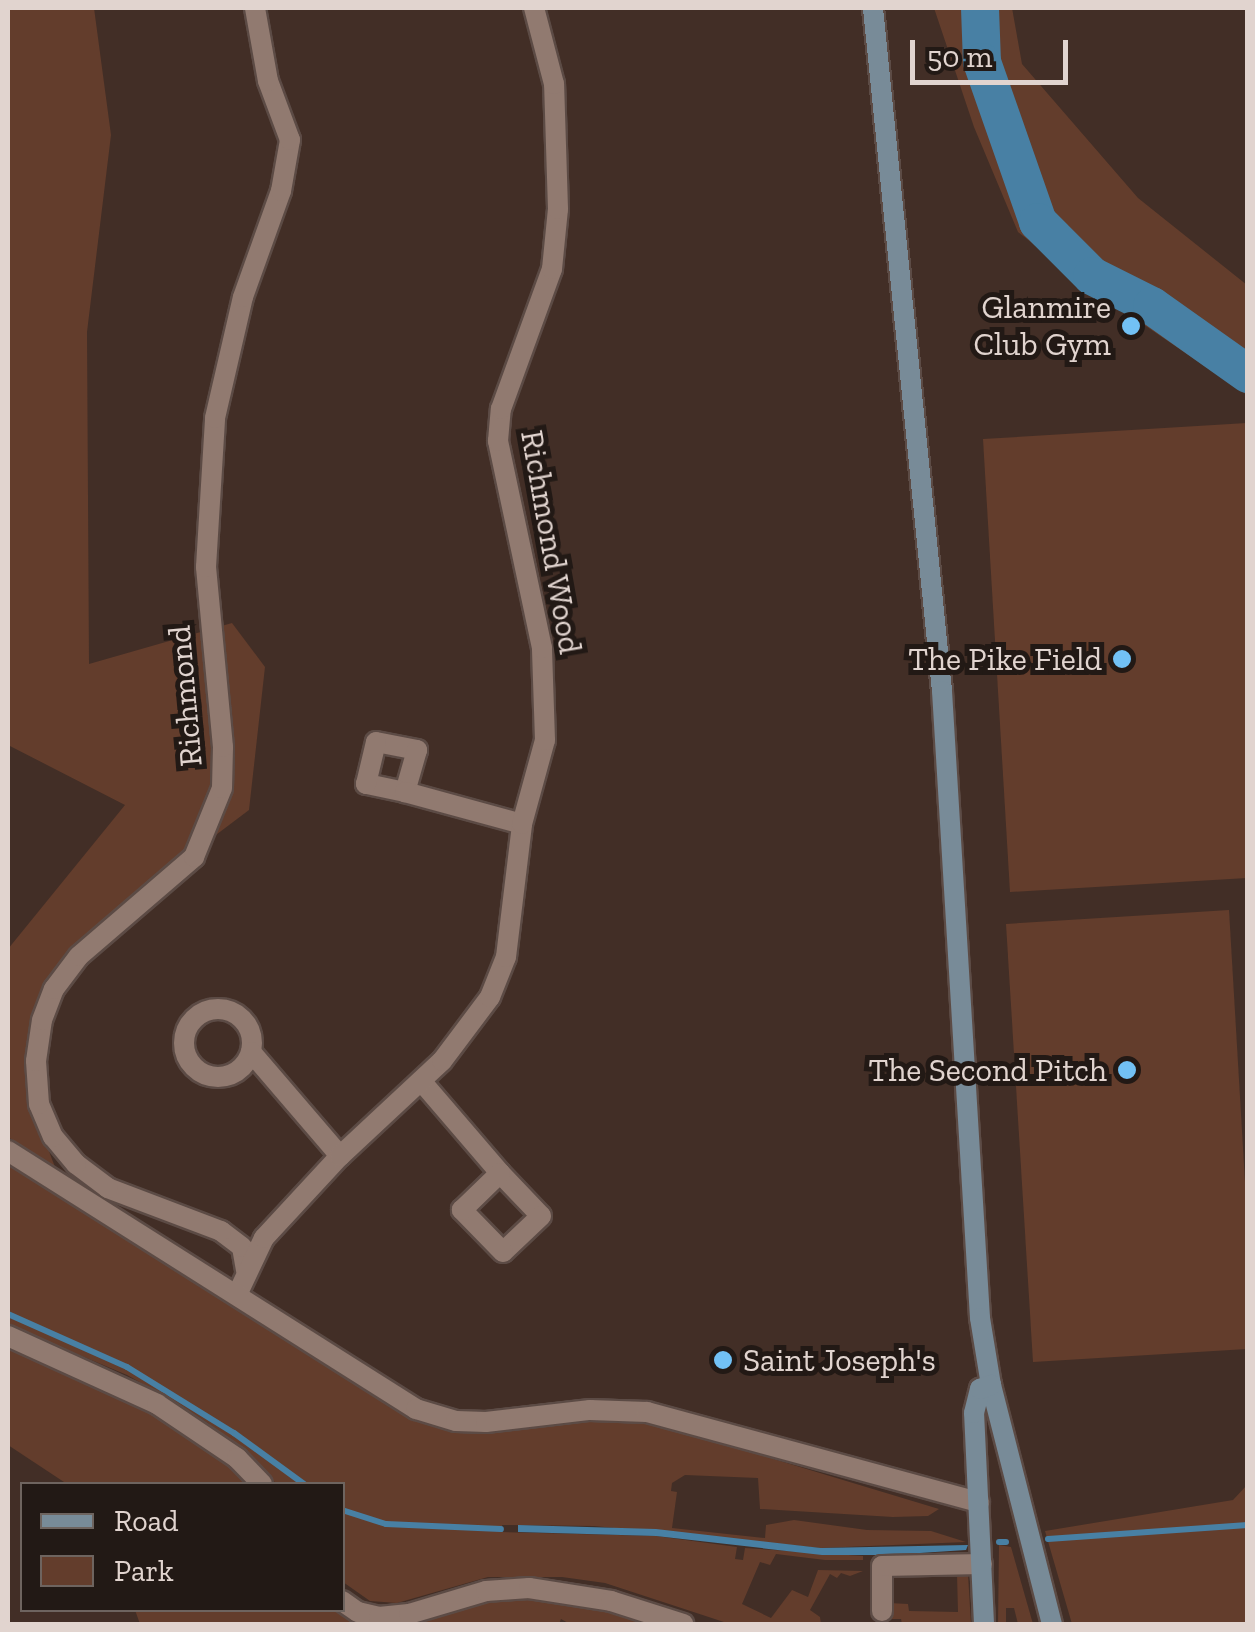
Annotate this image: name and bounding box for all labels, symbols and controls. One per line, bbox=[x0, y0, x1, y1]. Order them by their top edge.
scale bar bbox=[915, 20, 1072, 82]
text: 50 m bbox=[927, 39, 992, 75]
place label: Glanmire Club Gym bbox=[973, 289, 1111, 364]
marker: Glanmire Club Gym bbox=[1120, 315, 1142, 337]
street label: Richmond Wood bbox=[512, 427, 590, 657]
street label: Richmond bbox=[160, 624, 210, 768]
place label: The Pike Field bbox=[908, 640, 1102, 678]
marker: The Pike Field bbox=[1111, 648, 1133, 670]
place label: The Second Pitch bbox=[869, 1051, 1107, 1089]
marker: The Second Pitch bbox=[1116, 1059, 1138, 1081]
place label: Saint Joseph's bbox=[743, 1341, 936, 1379]
marker: Saint Joseph's bbox=[712, 1349, 734, 1371]
legend bbox=[20, 1482, 345, 1612]
text: Road bbox=[114, 1503, 179, 1539]
text: Park bbox=[114, 1553, 174, 1589]

